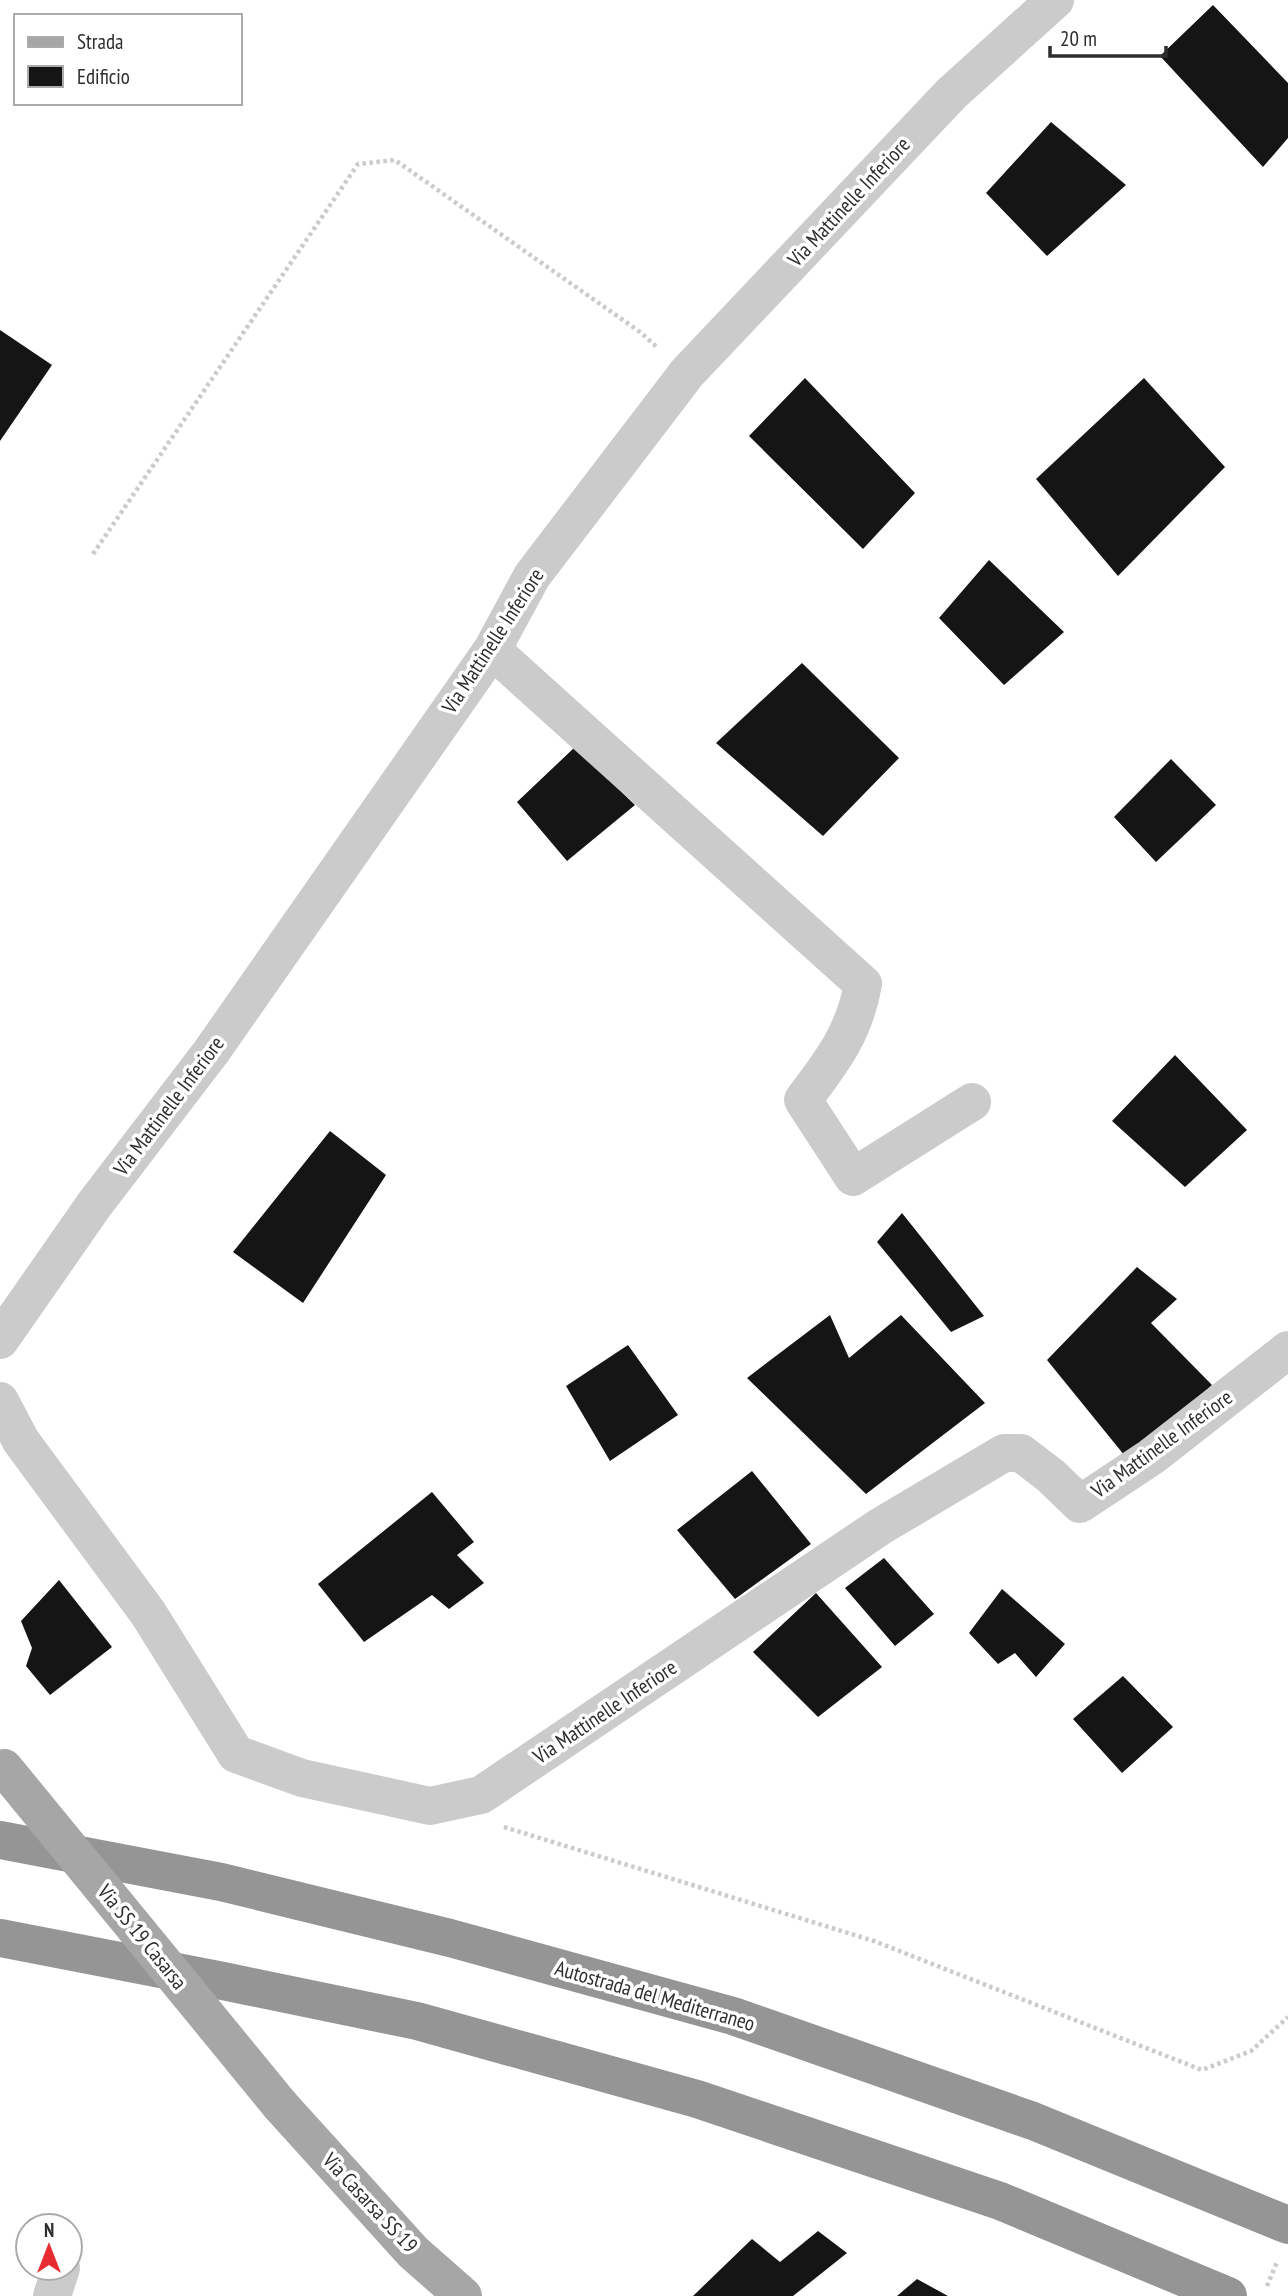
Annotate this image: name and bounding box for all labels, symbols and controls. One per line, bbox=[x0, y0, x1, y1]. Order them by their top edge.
legend bbox=[14, 14, 242, 105]
scale bar bbox=[1050, 14, 1166, 58]
text: 20 m bbox=[1060, 25, 1097, 52]
text: Strada bbox=[77, 28, 123, 55]
text: Edificio bbox=[77, 63, 130, 90]
street label: Via Mattinelle Inferiore bbox=[781, 131, 916, 273]
street label: Via Mattinelle Inferiore bbox=[435, 563, 550, 719]
street label: Via Mattinelle Inferiore bbox=[107, 1031, 230, 1182]
street label: Via Mattinelle Inferiore bbox=[1085, 1383, 1237, 1504]
street label: Via Mattinelle Inferiore bbox=[527, 1654, 682, 1770]
street label: Via SS 19 Casarsa bbox=[91, 1878, 193, 1995]
street label: Autostrada del Mediterraneo bbox=[552, 1954, 758, 2037]
street label: Via Casarsa SS 19 bbox=[316, 2146, 424, 2258]
north arrow bbox=[14, 2212, 84, 2282]
text: N bbox=[44, 2218, 54, 2242]

